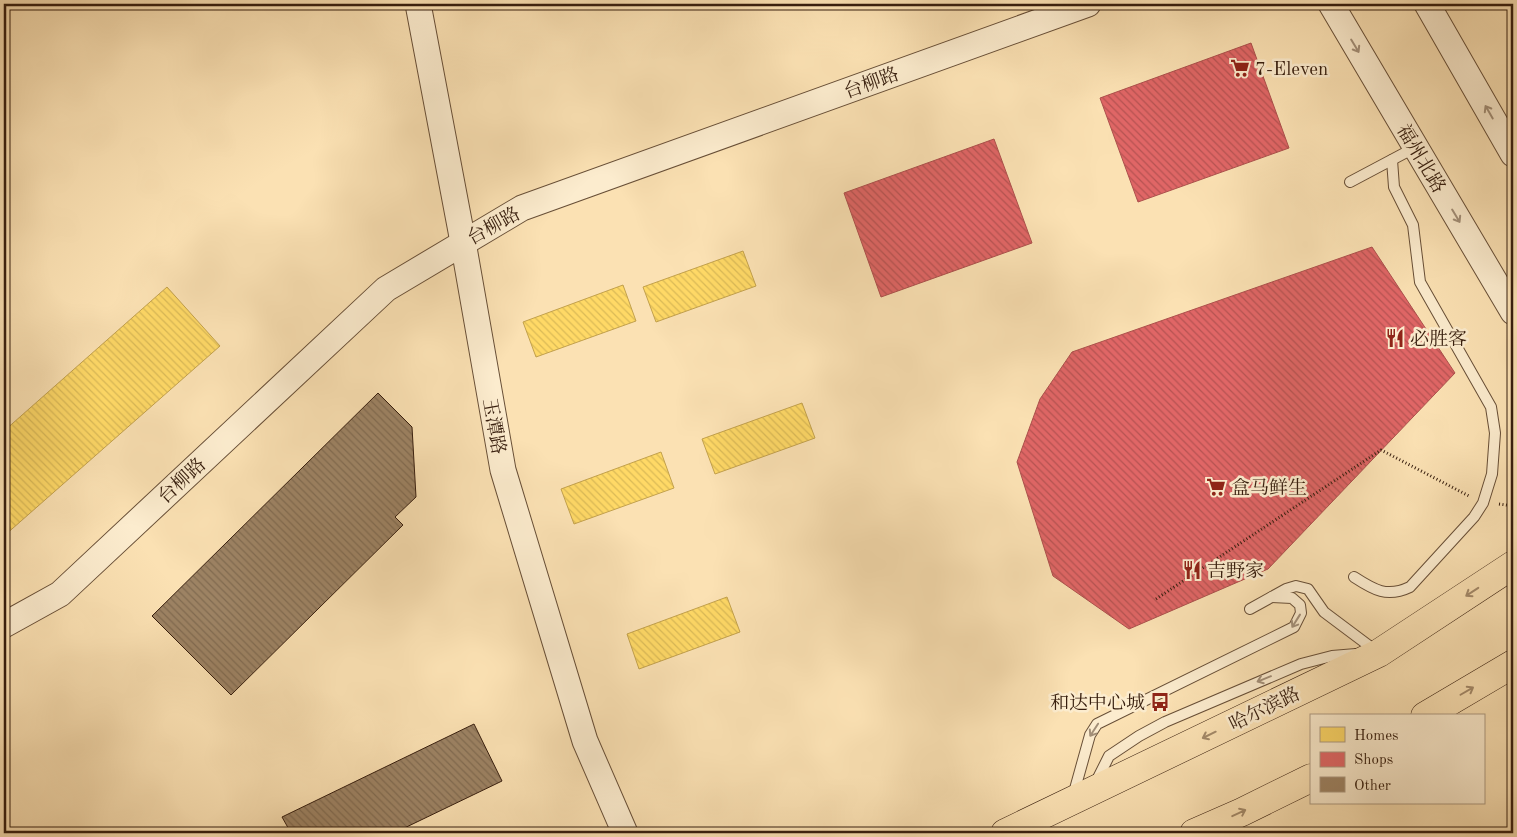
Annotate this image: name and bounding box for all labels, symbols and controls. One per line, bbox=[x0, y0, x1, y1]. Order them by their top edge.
one-way arrow bbox=[1351, 38, 1361, 52]
supermarket icon: 7-Eleven bbox=[1229, 57, 1251, 79]
place label: 7-Eleven bbox=[1255, 61, 1328, 80]
street label: 台柳路 bbox=[841, 64, 902, 103]
one-way arrow bbox=[1484, 104, 1494, 119]
street label: 福州北路 bbox=[1392, 121, 1449, 197]
street label: 台柳路 bbox=[464, 203, 524, 249]
one-way arrow bbox=[1452, 208, 1462, 222]
restaurant icon: 必胜客 bbox=[1384, 327, 1406, 349]
place label: 必胜客 bbox=[1410, 329, 1467, 350]
street label: 玉潭路 bbox=[478, 396, 509, 456]
street label: 台柳路 bbox=[154, 454, 210, 508]
supermarket icon: 盒马鲜生 bbox=[1205, 476, 1227, 498]
place label: 盒马鲜生 bbox=[1231, 477, 1307, 499]
restaurant icon: 吉野家 bbox=[1181, 559, 1203, 581]
place label: 吉野家 bbox=[1207, 561, 1264, 582]
one-way arrow bbox=[1466, 587, 1480, 597]
one-way arrow bbox=[1291, 614, 1302, 628]
one-way arrow bbox=[1257, 675, 1272, 684]
street label: 哈尔滨路 bbox=[1225, 682, 1303, 735]
one-way arrow bbox=[1459, 686, 1473, 696]
bus stop icon: 和达中心城 bbox=[1149, 691, 1171, 713]
place label: 和达中心城 bbox=[1050, 693, 1145, 714]
legend bbox=[1310, 714, 1484, 804]
one-way arrow bbox=[1089, 723, 1100, 737]
text: Homes bbox=[1354, 729, 1399, 744]
one-way arrow bbox=[1202, 731, 1217, 740]
text: Shops bbox=[1354, 753, 1393, 768]
text: Other bbox=[1354, 779, 1391, 794]
one-way arrow bbox=[1231, 808, 1246, 818]

